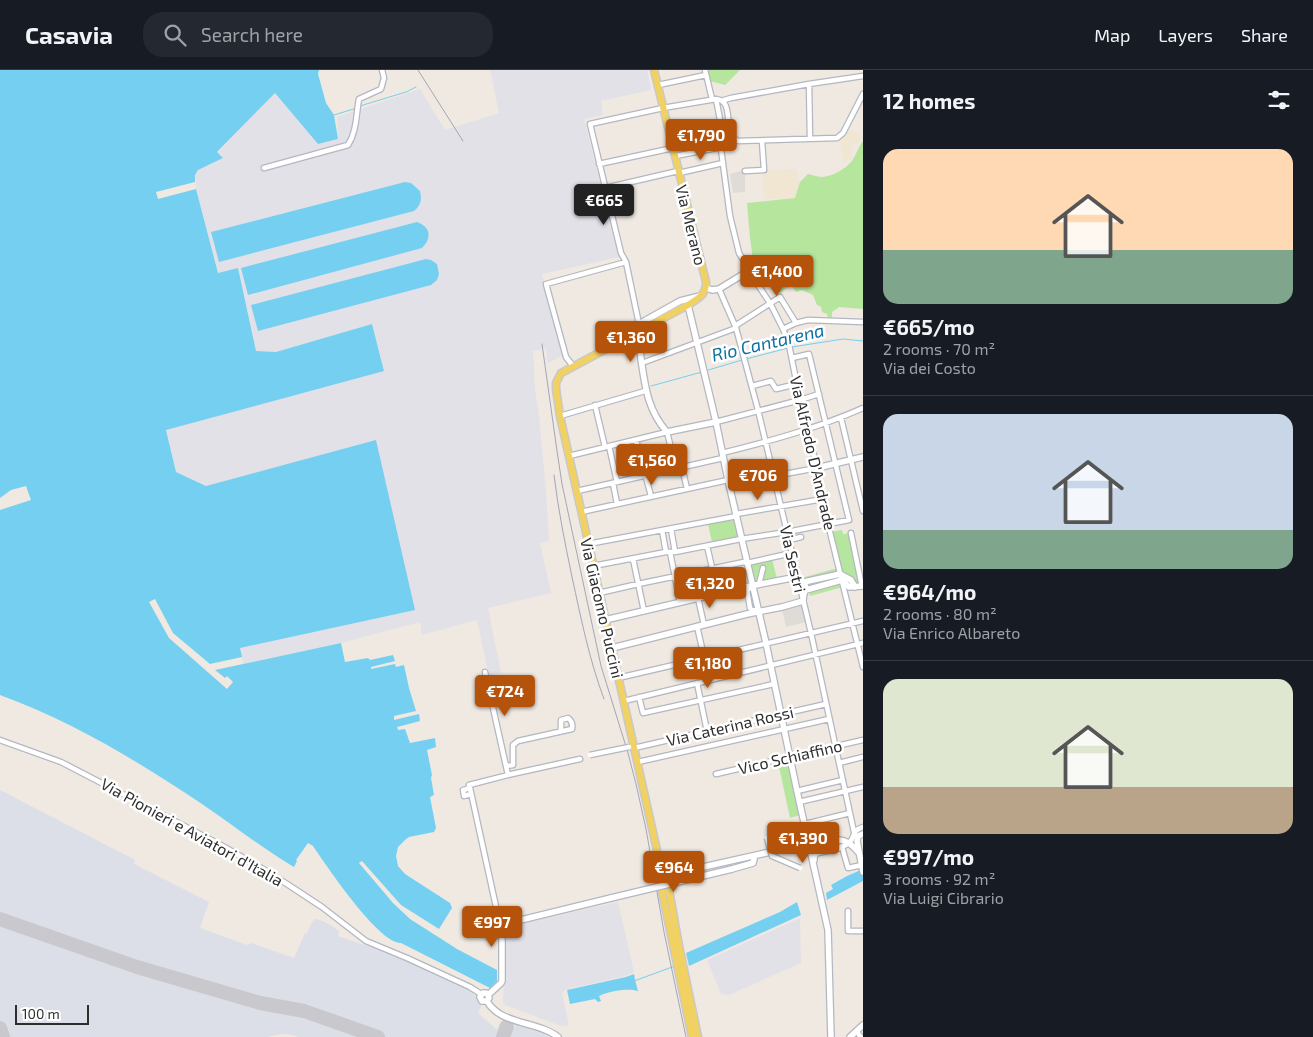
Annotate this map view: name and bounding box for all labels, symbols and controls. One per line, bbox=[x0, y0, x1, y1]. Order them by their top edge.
search box bbox=[143, 12, 493, 57]
text: Casavia bbox=[25, 20, 113, 49]
icon: search bbox=[161, 21, 189, 49]
text: Search here bbox=[201, 23, 303, 46]
text: Map bbox=[1094, 24, 1130, 46]
text: Layers bbox=[1158, 24, 1213, 46]
text: Share bbox=[1241, 24, 1288, 46]
icon: filters bbox=[1265, 86, 1293, 114]
text: 12 homes bbox=[883, 88, 975, 113]
pin: €1,790 bbox=[660, 118, 742, 161]
text: €1,790 bbox=[677, 125, 725, 144]
icon: home bbox=[1043, 181, 1133, 271]
street label: Via Merano bbox=[672, 183, 711, 267]
pin: €665 bbox=[574, 184, 634, 226]
text: €665 bbox=[585, 190, 623, 209]
pin: €1,400 bbox=[736, 254, 818, 297]
text: €1,400 bbox=[751, 261, 803, 280]
text: €665/mo bbox=[883, 314, 975, 339]
water label: Rio Cantarena bbox=[709, 318, 826, 366]
pin: €1,360 bbox=[590, 320, 672, 363]
text: €1,360 bbox=[606, 327, 656, 346]
text: 2 rooms · 70 m² bbox=[883, 339, 995, 358]
text: Via dei Costo bbox=[883, 358, 976, 377]
street label: Via Alfredo D'Andrade bbox=[786, 374, 840, 532]
pin: €1,560 bbox=[611, 444, 693, 486]
icon: home bbox=[1043, 447, 1133, 537]
text: €1,560 bbox=[627, 450, 677, 469]
pin: €706 bbox=[728, 458, 788, 501]
text: €706 bbox=[739, 465, 777, 484]
street label: Via Sestri bbox=[777, 524, 810, 594]
street label: Via Giacomo Puccini bbox=[577, 536, 628, 680]
pin: €1,320 bbox=[669, 566, 751, 609]
text: €1,320 bbox=[685, 573, 735, 592]
text: €964/mo bbox=[883, 579, 976, 604]
text: 2 rooms · 80 m² bbox=[883, 604, 997, 623]
text: Via Enrico Albareto bbox=[883, 623, 1020, 642]
pin: €1,180 bbox=[667, 646, 749, 689]
text: €1,180 bbox=[684, 653, 732, 672]
pin: €724 bbox=[475, 674, 535, 717]
text: €724 bbox=[486, 681, 524, 700]
street label: Via Caterina Rossi bbox=[665, 702, 795, 749]
icon: home bbox=[1043, 712, 1133, 802]
street label: Vico Schiaffino bbox=[736, 735, 844, 778]
street label: Via Pionieri e Aviatori d'Italia bbox=[98, 774, 287, 890]
pin: €1,390 bbox=[762, 822, 844, 864]
text: €1,390 bbox=[778, 828, 828, 847]
text: €997/mo bbox=[883, 844, 974, 869]
pin: €964 bbox=[644, 850, 704, 893]
text: €964 bbox=[654, 857, 694, 876]
text: 3 rooms · 92 m² bbox=[883, 869, 995, 888]
text: Via Luigi Cibrario bbox=[883, 888, 1004, 907]
pin: €997 bbox=[462, 906, 522, 948]
text: €997 bbox=[473, 912, 511, 931]
scale bar bbox=[15, 1002, 89, 1025]
text: 100 m bbox=[22, 1005, 60, 1022]

